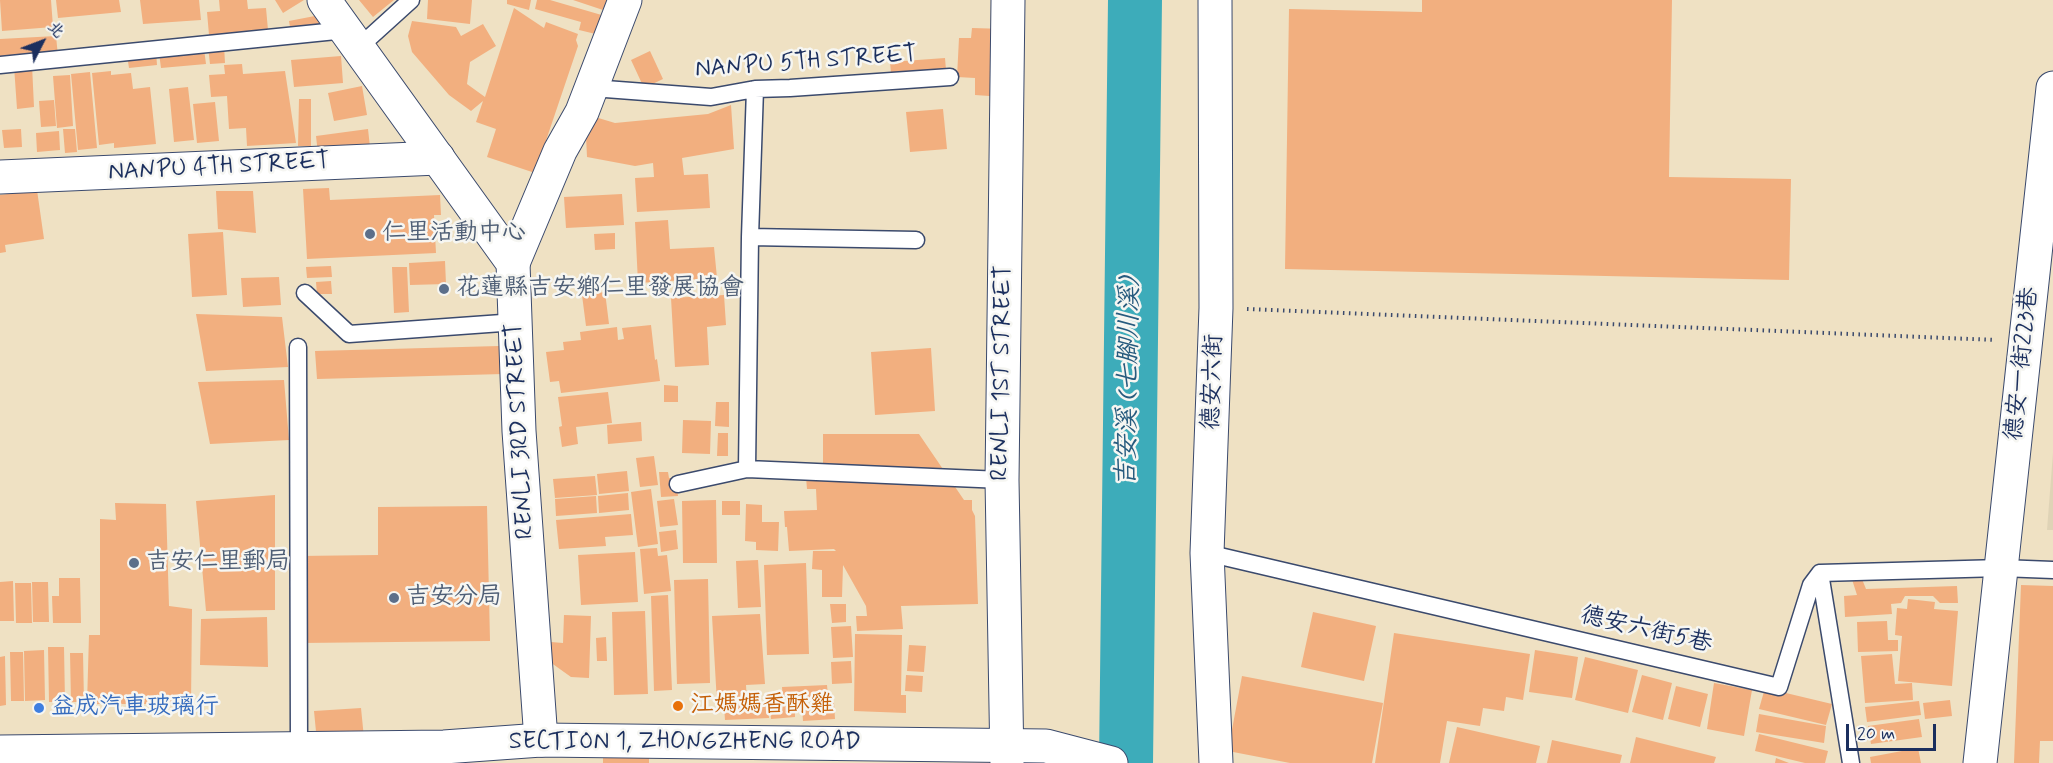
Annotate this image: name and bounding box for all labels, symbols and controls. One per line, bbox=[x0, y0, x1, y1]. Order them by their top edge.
north arrow bbox=[12, 12, 72, 72]
text: 北 bbox=[43, 17, 69, 43]
street label: NANPU 5TH STREET bbox=[694, 41, 918, 85]
street label: NANPU 4TH STREET bbox=[108, 148, 330, 188]
place label: 仁里活動中心 bbox=[382, 220, 526, 248]
marker: 仁里活動中心 bbox=[363, 227, 377, 241]
street label: RENLI 1ST STREET bbox=[987, 265, 1019, 481]
place label: 花蓮縣吉安鄉仁里發展協會 bbox=[456, 275, 744, 303]
water label: 吉安溪 (七腳川溪) bbox=[1113, 277, 1147, 487]
marker: 花蓮縣吉安鄉仁里發展協會 bbox=[437, 282, 451, 296]
street label: 德安一街223巷 bbox=[2001, 286, 2045, 442]
street label: RENLI 3RD STREET bbox=[501, 322, 541, 540]
street label: 德安六街 bbox=[1198, 334, 1230, 430]
place label: 吉安仁里郵局 bbox=[146, 549, 290, 577]
marker: 吉安仁里郵局 bbox=[127, 556, 141, 570]
place label: 吉安分局 bbox=[406, 584, 502, 612]
marker: 吉安分局 bbox=[387, 591, 401, 605]
street label: 德安六街5巷 bbox=[1577, 602, 1715, 660]
place label: 江媽媽香酥雞 bbox=[690, 692, 834, 720]
place label: 益成汽車玻璃行 bbox=[51, 694, 219, 722]
marker: 江媽媽香酥雞 bbox=[671, 699, 685, 713]
marker: 益成汽車玻璃行 bbox=[32, 701, 46, 715]
scale bar bbox=[1849, 712, 1939, 750]
text: 20 m bbox=[1857, 722, 1895, 746]
street label: SECTION 1, ZHONGZHENG ROAD bbox=[509, 729, 861, 757]

